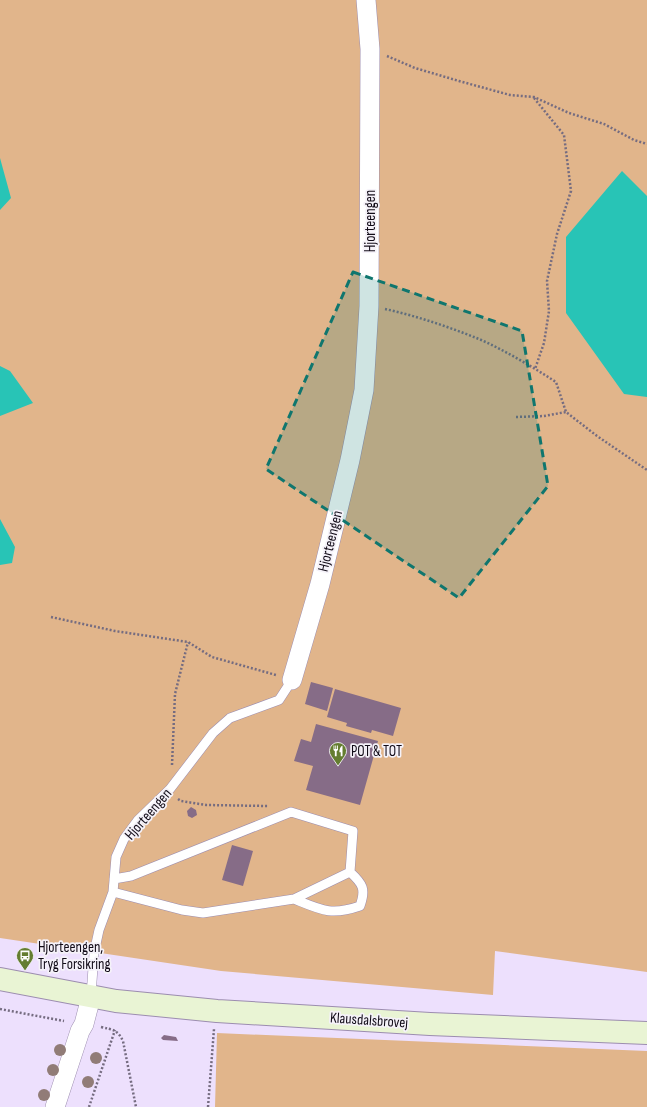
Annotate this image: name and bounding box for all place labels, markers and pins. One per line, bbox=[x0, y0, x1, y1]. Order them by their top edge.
restaurant icon: POT & TOT bbox=[328, 741, 348, 766]
place label: POT & TOT bbox=[351, 742, 402, 761]
place label: Hjorteengen, Tryg Forsikring bbox=[38, 938, 110, 974]
bus stop icon: Hjorteengen, Tryg Forsikring bbox=[15, 946, 35, 971]

